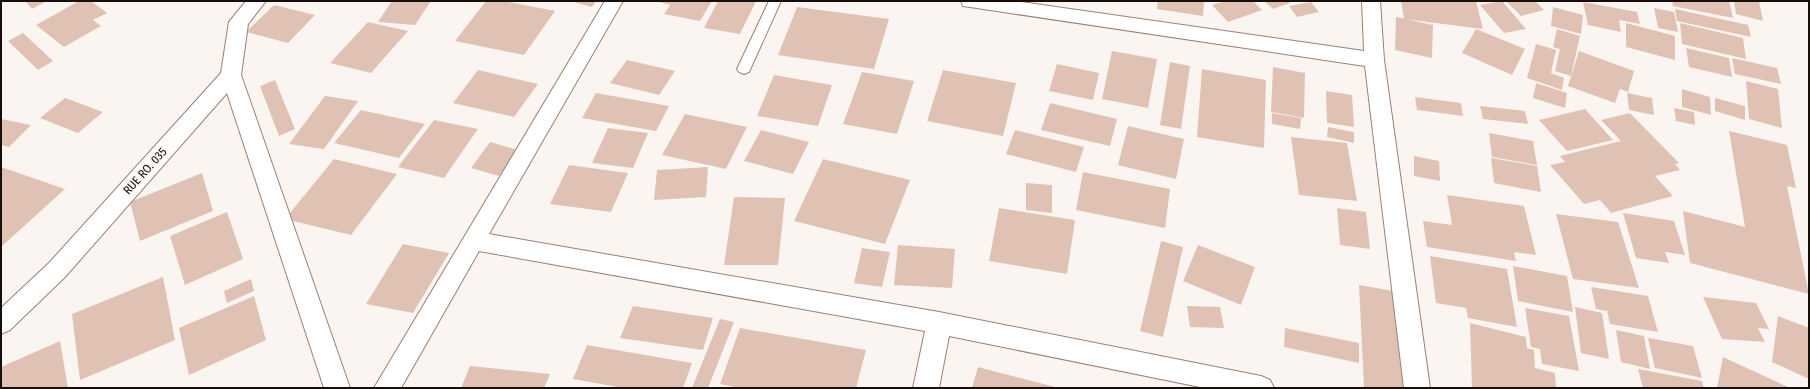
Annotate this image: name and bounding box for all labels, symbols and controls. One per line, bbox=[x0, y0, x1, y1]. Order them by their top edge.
street label: RUE RO. 035 bbox=[120, 144, 170, 197]

